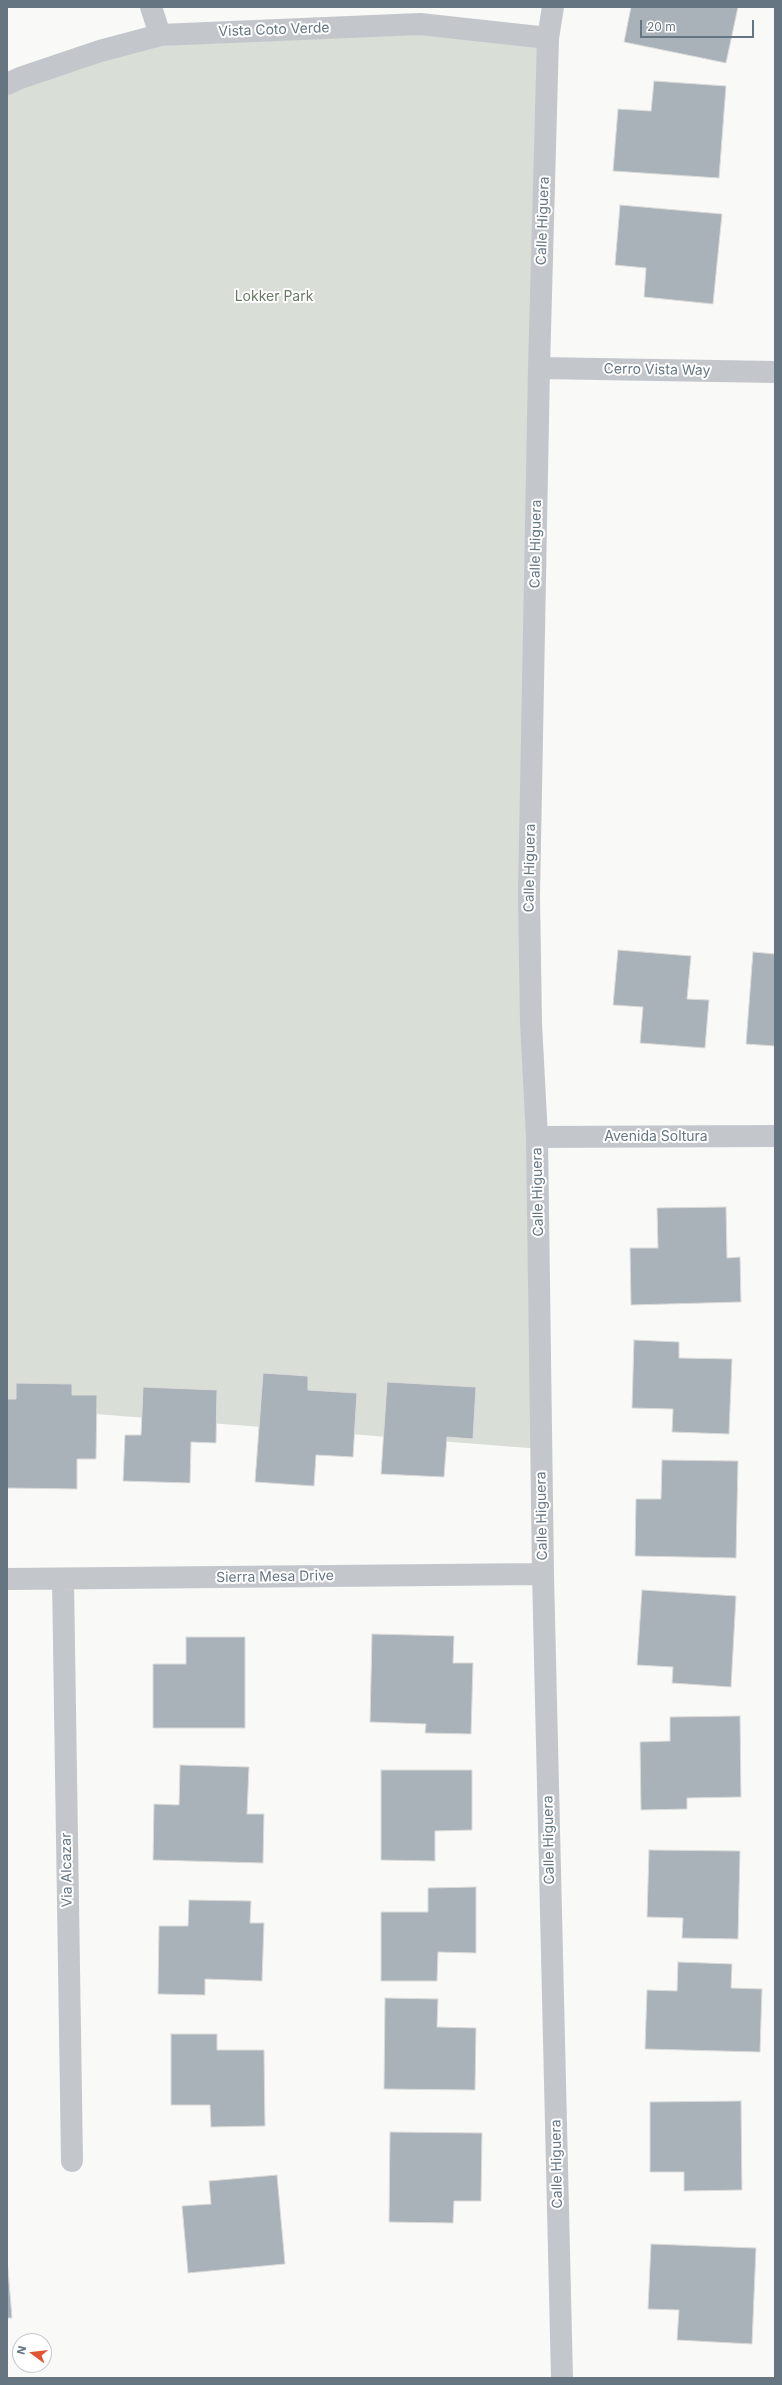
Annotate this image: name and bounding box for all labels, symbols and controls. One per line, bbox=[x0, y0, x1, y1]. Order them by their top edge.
scale bar bbox=[642, 12, 756, 38]
text: 20 m bbox=[647, 19, 676, 34]
street label: Vista Coto Verde bbox=[218, 20, 330, 40]
street label: Calle Higuera bbox=[533, 176, 553, 266]
park label: Lokker Park bbox=[235, 289, 313, 305]
street label: Cerro Vista Way bbox=[603, 361, 711, 379]
street label: Calle Higuera bbox=[527, 499, 545, 589]
street label: Calle Higuera bbox=[521, 823, 539, 913]
street label: Avenida Soltura bbox=[604, 1129, 708, 1145]
street label: Calle Higuera bbox=[529, 1147, 547, 1237]
street label: Calle Higuera bbox=[533, 1471, 551, 1561]
street label: Sierra Mesa Drive bbox=[216, 1568, 334, 1586]
street label: Calle Higuera bbox=[540, 1795, 558, 1885]
street label: Via Alcazar bbox=[58, 1832, 76, 1908]
street label: Calle Higuera bbox=[548, 2119, 566, 2209]
north arrow bbox=[12, 2333, 52, 2373]
text: N bbox=[14, 2344, 29, 2356]

